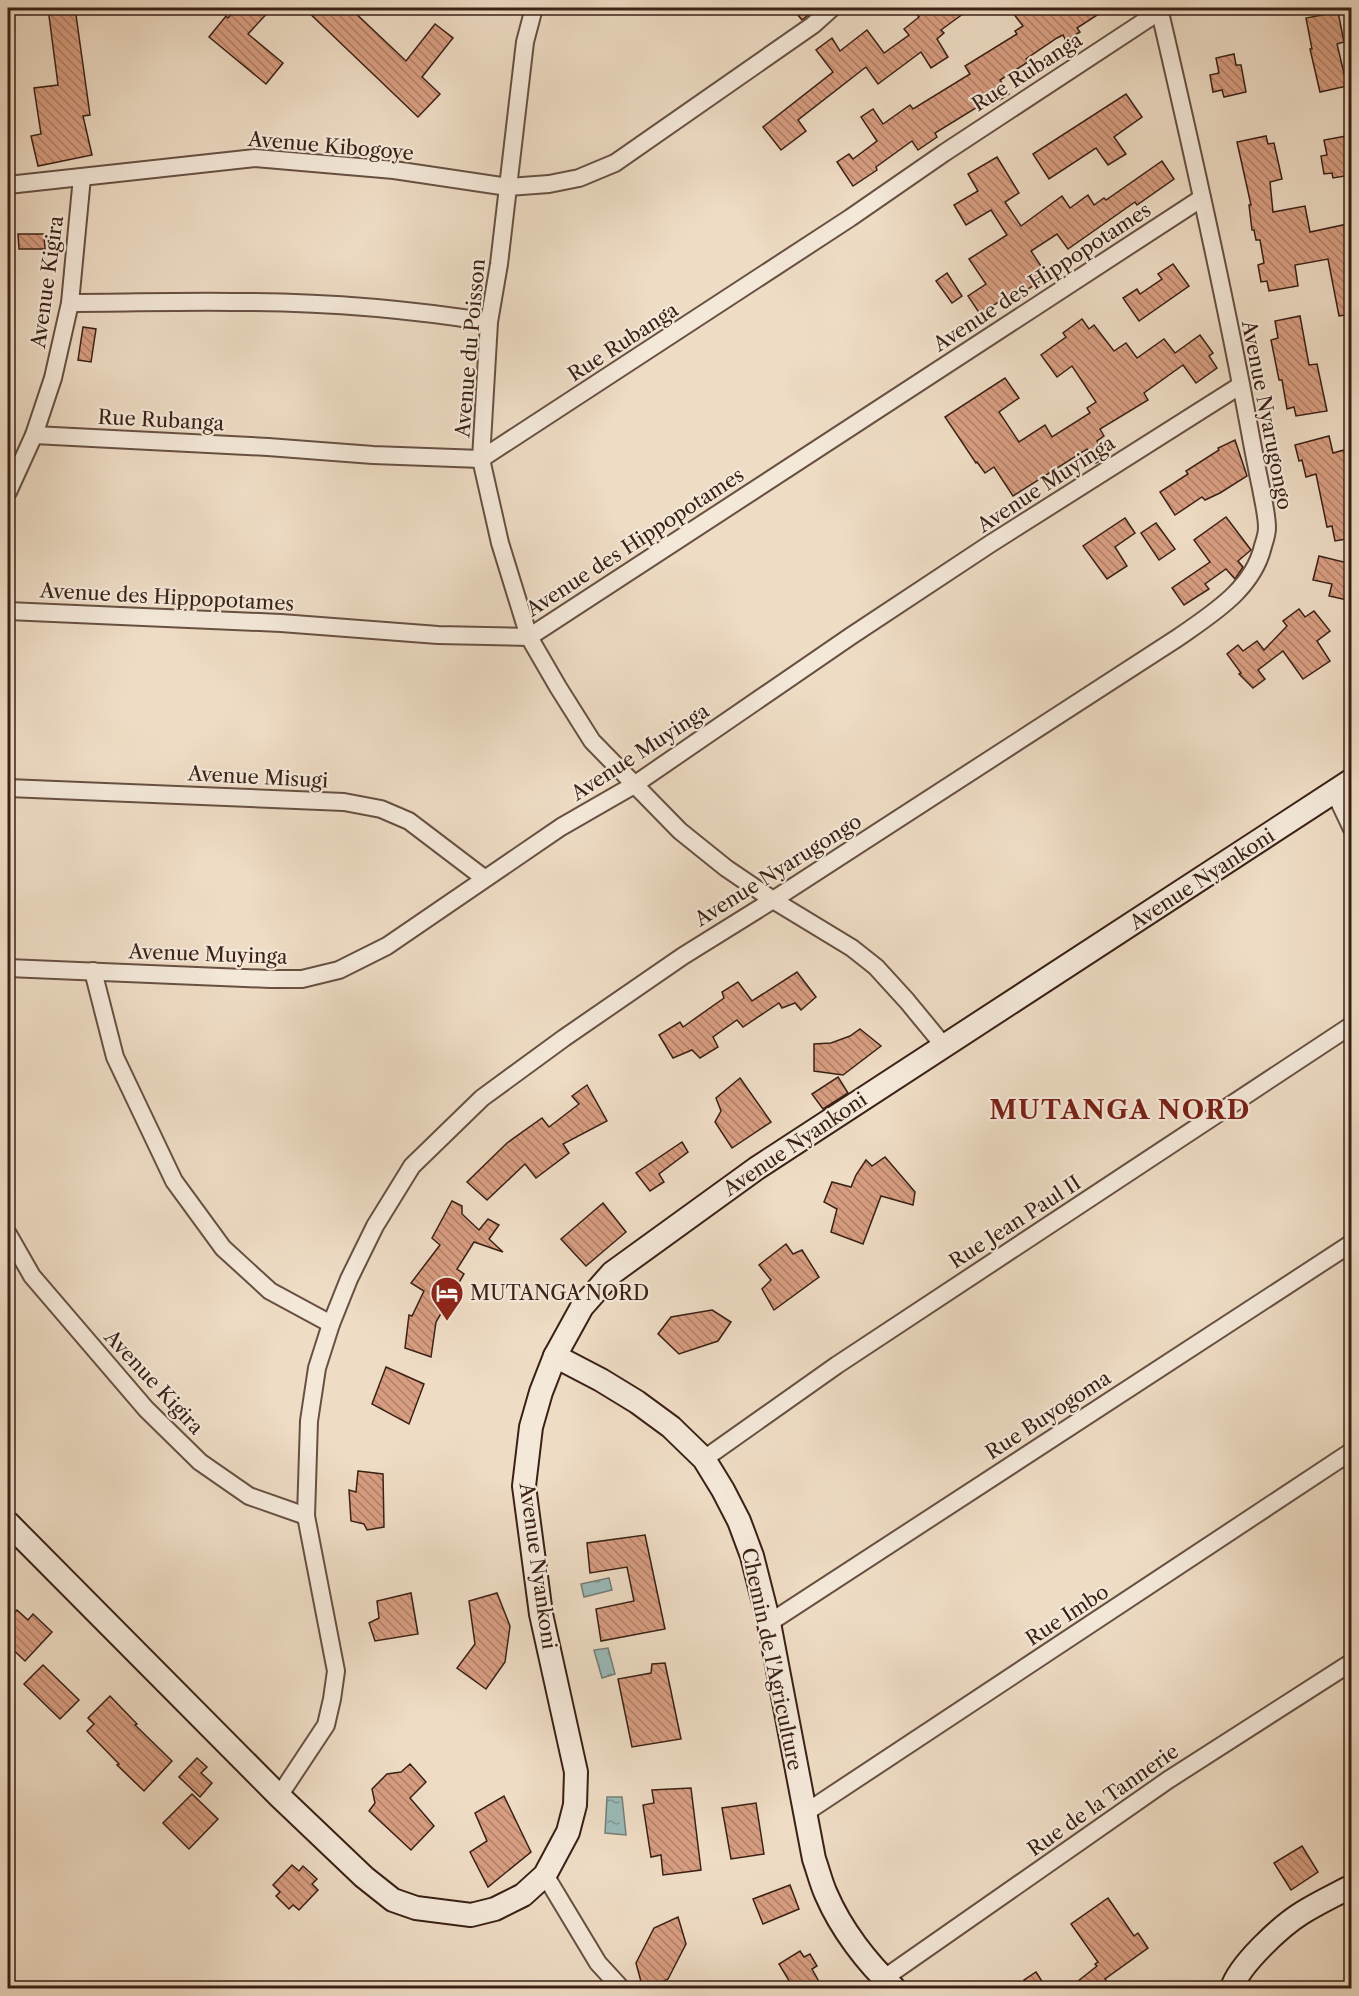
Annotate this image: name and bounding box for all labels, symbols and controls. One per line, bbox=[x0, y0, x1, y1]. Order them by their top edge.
street label: Rue Rubanga bbox=[967, 27, 1087, 117]
street label: Avenue Kibogoye bbox=[246, 127, 415, 165]
street label: Avenue des Hippopotames bbox=[928, 198, 1155, 357]
street label: Avenue Kigira bbox=[26, 214, 68, 351]
street label: Avenue du Poisson bbox=[450, 257, 490, 439]
street label: Rue Rubanga bbox=[563, 297, 683, 387]
street label: Avenue Nyarugongo bbox=[1237, 317, 1297, 512]
street label: Rue Rubanga bbox=[97, 405, 225, 435]
street label: Avenue Muyinga bbox=[972, 430, 1120, 538]
street label: Avenue des Hippopotames bbox=[521, 463, 748, 622]
street label: Avenue des Hippopotames bbox=[38, 578, 295, 616]
street label: Avenue Muyinga bbox=[566, 698, 714, 806]
street label: Avenue Misugi bbox=[186, 761, 329, 793]
street label: Avenue Nyarugongo bbox=[689, 809, 866, 932]
street label: Avenue Nyankoni bbox=[1124, 823, 1279, 935]
street label: Avenue Muyinga bbox=[127, 939, 288, 969]
street label: Avenue Nyankoni bbox=[718, 1087, 871, 1201]
district label: MUTANGA NORD bbox=[989, 1094, 1251, 1126]
street label: Rue Jean Paul II bbox=[945, 1171, 1085, 1273]
hotel icon: MUTANGA NORD bbox=[429, 1275, 465, 1322]
place label: MUTANGA NORD bbox=[470, 1281, 649, 1305]
street label: Avenue Kigira bbox=[99, 1324, 209, 1439]
street label: Rue Buyogoma bbox=[981, 1365, 1115, 1464]
street label: Avenue Nyankoni bbox=[514, 1480, 562, 1651]
street label: Chemin de l'Agriculture bbox=[737, 1546, 807, 1772]
street label: Rue Imbo bbox=[1021, 1579, 1113, 1651]
street label: Rue de la Tannerie bbox=[1023, 1739, 1183, 1861]

